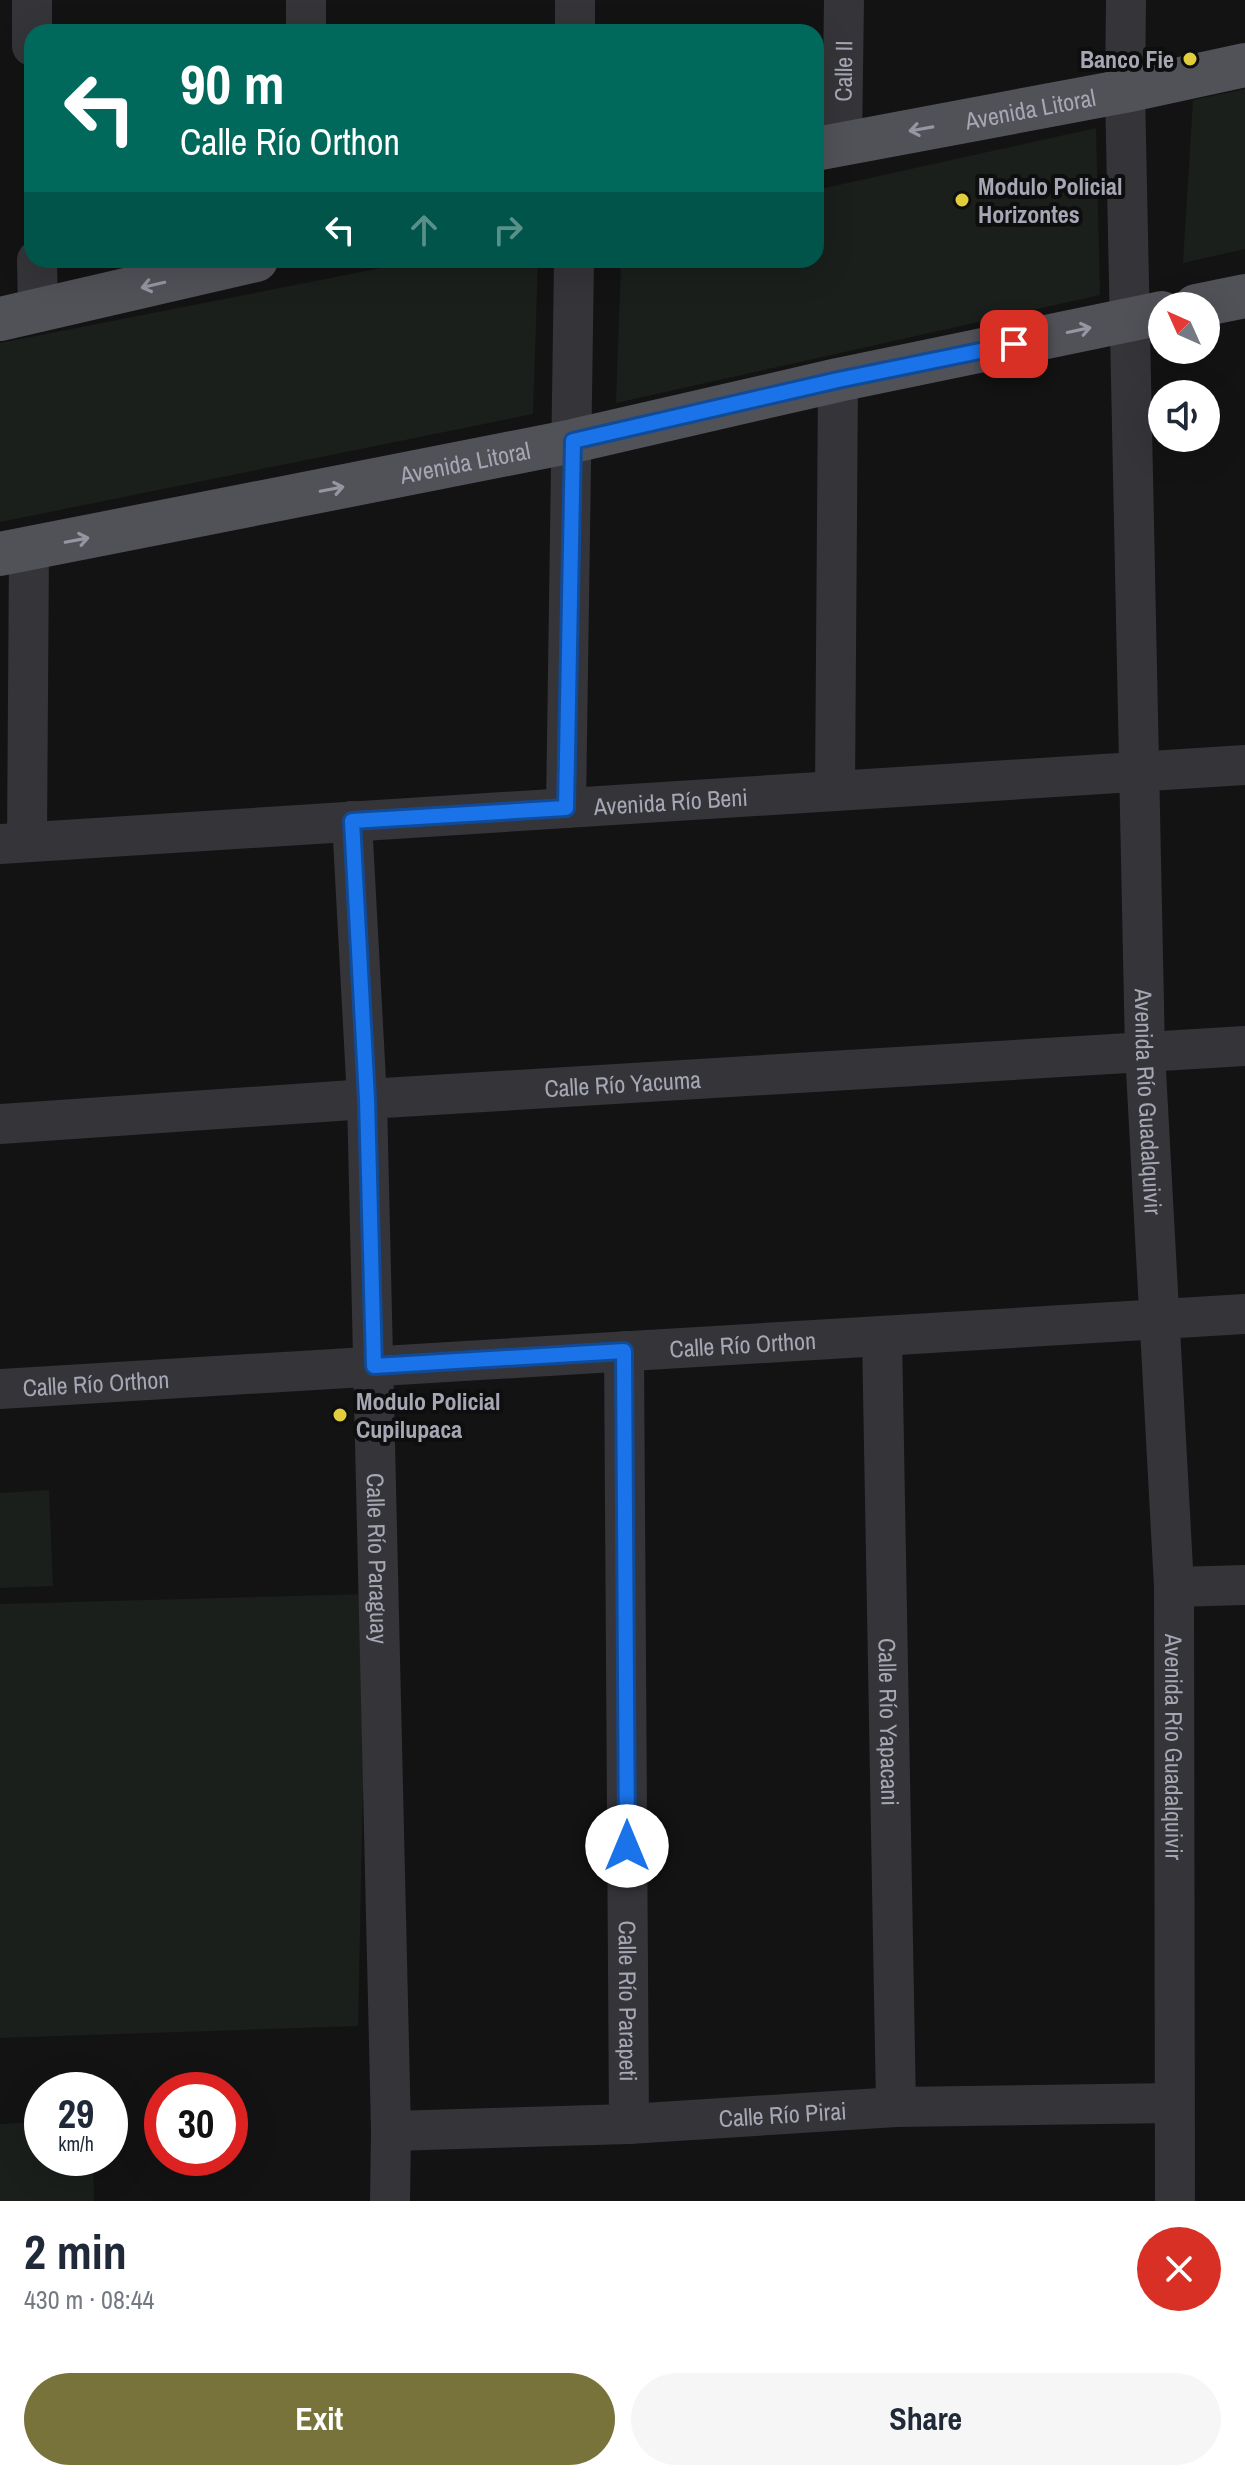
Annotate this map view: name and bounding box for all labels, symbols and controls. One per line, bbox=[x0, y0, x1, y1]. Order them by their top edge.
street label: Calle II bbox=[827, 40, 859, 102]
place label: Banco Fie bbox=[1080, 43, 1174, 75]
text: 90 m bbox=[180, 46, 285, 121]
marker: Banco Fie bbox=[1181, 50, 1199, 68]
icon: left bbox=[48, 56, 152, 160]
street label: Avenida Litoral bbox=[961, 81, 1098, 137]
text: Calle Río Orthon bbox=[180, 118, 400, 166]
one-way arrow bbox=[909, 122, 934, 137]
place label: Modulo Policial Horizontes bbox=[978, 170, 1122, 230]
marker: Modulo Policial Horizontes bbox=[953, 191, 971, 209]
icon: left bbox=[318, 208, 362, 252]
icon: ahead bbox=[402, 208, 446, 252]
icon: right bbox=[486, 208, 530, 252]
one-way arrow bbox=[140, 278, 166, 293]
north arrow bbox=[1148, 292, 1220, 364]
map controls bbox=[1148, 292, 1220, 452]
pin bbox=[980, 310, 1048, 378]
icon: arrive bbox=[992, 322, 1036, 366]
one-way arrow bbox=[1066, 322, 1091, 337]
button: sound bbox=[1148, 380, 1220, 452]
street label: Avenida Litoral bbox=[396, 434, 533, 491]
one-way arrow bbox=[318, 481, 344, 496]
one-way arrow bbox=[63, 532, 89, 547]
street label: Avenida Río Beni bbox=[592, 781, 749, 822]
street label: Avenida Río Guadalquivir bbox=[1128, 987, 1170, 1216]
street label: Calle Río Yacuma bbox=[543, 1063, 702, 1104]
street label: Calle Río Orthon bbox=[668, 1324, 817, 1365]
street label: Calle Río Orthon bbox=[22, 1363, 170, 1404]
place label: Modulo Policial Cupilupaca bbox=[356, 1385, 500, 1445]
marker: Modulo Policial Cupilupaca bbox=[331, 1406, 349, 1424]
street label: Calle Río Paraguay bbox=[360, 1473, 396, 1644]
street label: Avenida Río Guadalquivir bbox=[1158, 1633, 1190, 1861]
street label: Calle Río Yapacani bbox=[871, 1638, 907, 1806]
position arrow bbox=[585, 1804, 669, 1888]
street label: Calle Río Parapeti bbox=[612, 1920, 645, 2082]
speed limit sign: 30 bbox=[144, 2072, 248, 2176]
text: 29 bbox=[58, 2087, 94, 2140]
street label: Calle Río Pirai bbox=[718, 2094, 848, 2134]
text: km/h bbox=[58, 2130, 94, 2157]
text: 2 min bbox=[24, 2219, 127, 2284]
button: close bbox=[1137, 2227, 1221, 2311]
text: 430 m · 08:44 bbox=[24, 2282, 154, 2317]
button: Exit bbox=[24, 2373, 615, 2465]
button: Share bbox=[631, 2373, 1221, 2465]

